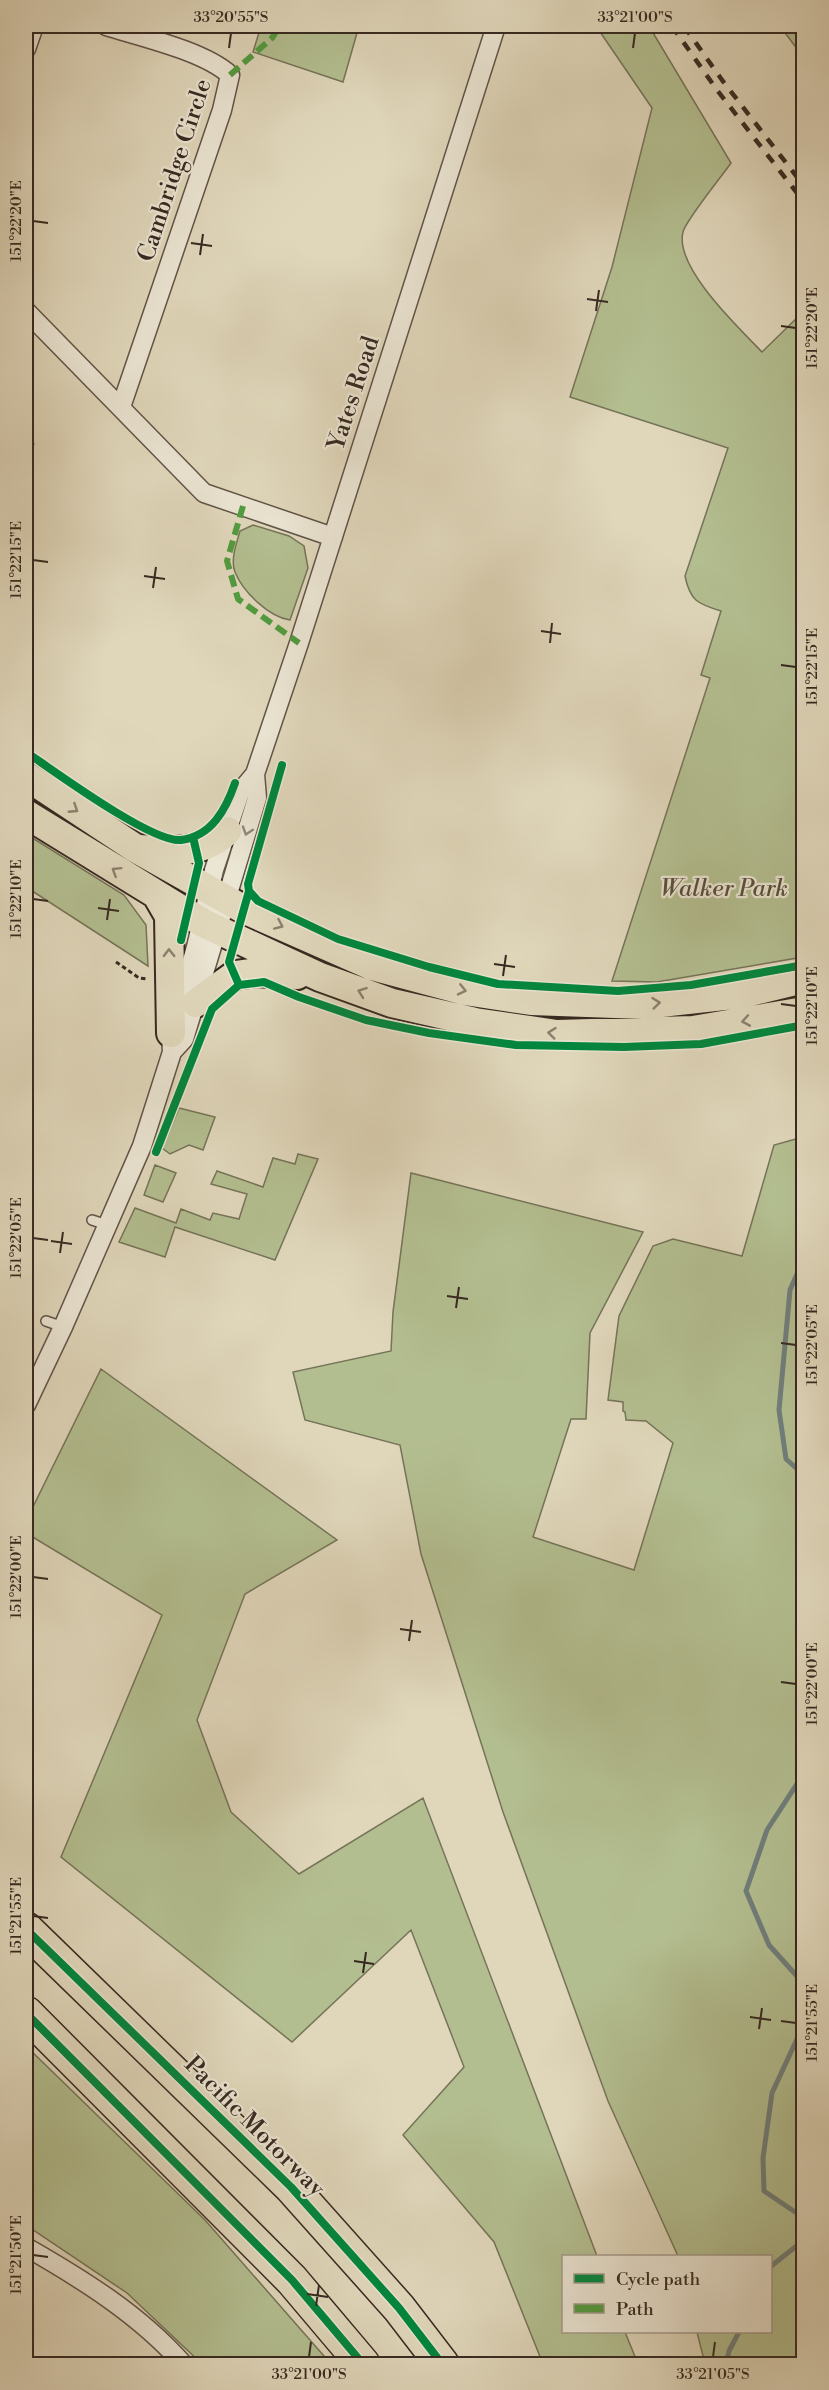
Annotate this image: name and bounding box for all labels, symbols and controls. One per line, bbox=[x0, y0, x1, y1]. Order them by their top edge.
text: 33°20'55"S bbox=[194, 8, 268, 27]
text: 33°21'00"S bbox=[598, 8, 673, 27]
street label: Cambridge Circle bbox=[131, 75, 219, 266]
text: 151°22'20"E bbox=[7, 180, 26, 262]
text: 151°22'20"E bbox=[803, 287, 822, 369]
street label: Yates Road bbox=[321, 332, 387, 456]
text: 151°22'15"E bbox=[7, 521, 26, 599]
text: 151°22'15"E bbox=[803, 628, 822, 706]
one-way arrow bbox=[68, 801, 79, 812]
one-way arrow bbox=[241, 825, 254, 836]
text: 151°22'10"E bbox=[7, 859, 26, 939]
one-way arrow bbox=[112, 867, 123, 878]
park label: Walker Park bbox=[660, 874, 788, 904]
one-way arrow bbox=[273, 918, 284, 930]
one-way arrow bbox=[163, 949, 176, 958]
text: 151°22'10"E bbox=[803, 966, 822, 1046]
one-way arrow bbox=[457, 983, 467, 996]
one-way arrow bbox=[357, 986, 368, 999]
one-way arrow bbox=[652, 997, 661, 1010]
one-way arrow bbox=[741, 1014, 751, 1027]
one-way arrow bbox=[547, 1027, 556, 1040]
text: 151°22'05"E bbox=[7, 1197, 26, 1279]
text: 151°22'05"E bbox=[803, 1304, 822, 1386]
text: 151°22'00"E bbox=[7, 1535, 26, 1619]
text: 151°22'00"E bbox=[803, 1642, 822, 1726]
text: 151°21'55"E bbox=[7, 1877, 26, 1955]
text: 151°21'55"E bbox=[803, 1984, 822, 2062]
street label: Pacific Motorway bbox=[178, 2050, 331, 2204]
text: 151°21'50"E bbox=[7, 2215, 26, 2295]
legend bbox=[562, 2255, 772, 2333]
text: Cycle path bbox=[616, 2268, 700, 2291]
text: Path bbox=[616, 2298, 654, 2321]
text: 33°21'00"S bbox=[272, 2365, 347, 2384]
text: 33°21'05"S bbox=[676, 2365, 750, 2384]

